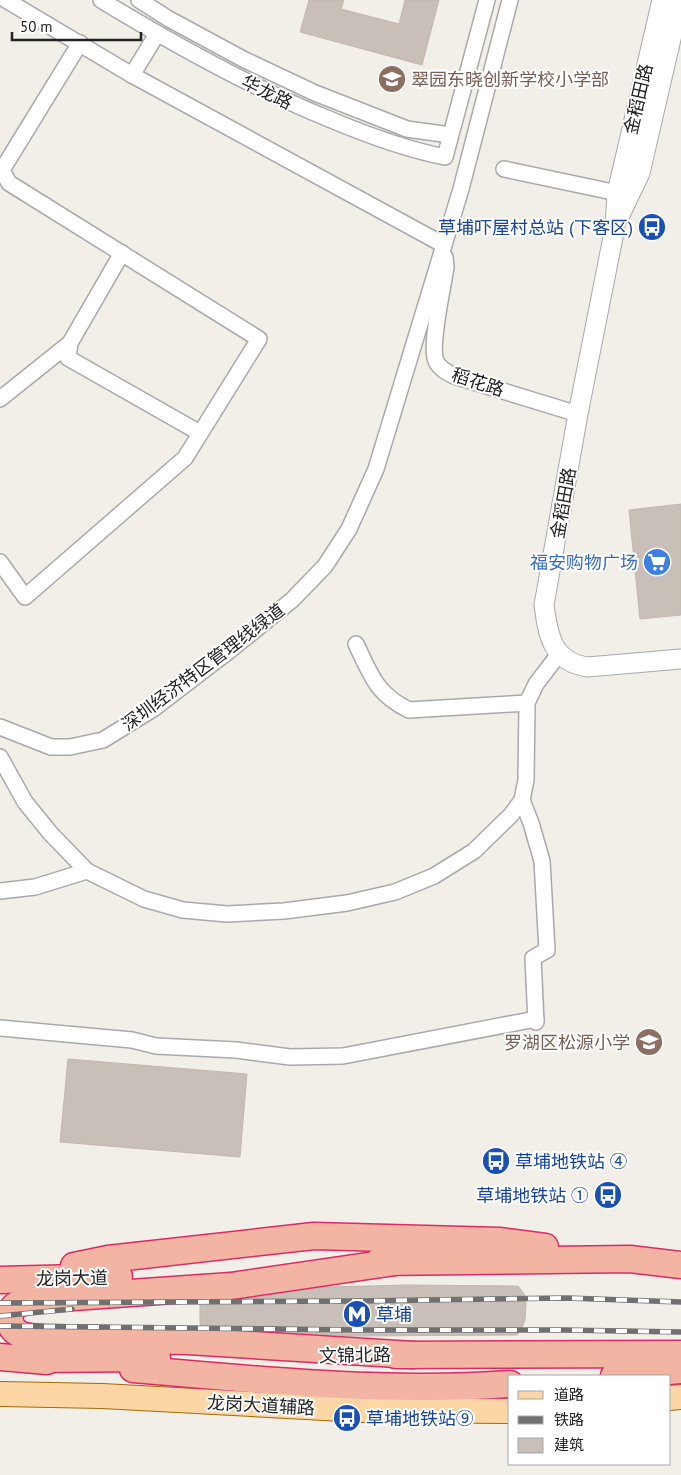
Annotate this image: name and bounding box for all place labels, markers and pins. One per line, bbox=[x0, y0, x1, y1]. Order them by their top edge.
school or university icon: 翠园东晓创新学校小学部 bbox=[377, 64, 407, 94]
place label: 翠园东晓创新学校小学部 bbox=[411, 68, 609, 91]
bus stop icon: 草埔吓屋村总站 (下客区) bbox=[637, 212, 667, 242]
place label: 草埔吓屋村总站 (下客区) bbox=[438, 216, 633, 239]
supermarket icon: 福安购物广场 bbox=[642, 547, 672, 577]
place label: 福安购物广场 bbox=[530, 551, 638, 574]
school or university icon: 罗湖区松源小学 bbox=[634, 1027, 664, 1057]
place label: 罗湖区松源小学 bbox=[504, 1031, 630, 1054]
bus stop icon: 草埔地铁站 ④ bbox=[481, 1146, 511, 1176]
place label: 草埔地铁站 ④ bbox=[515, 1150, 628, 1173]
bus stop icon: 草埔地铁站 ① bbox=[593, 1180, 623, 1210]
place label: 草埔地铁站 ① bbox=[476, 1184, 589, 1207]
metro station icon: 草埔 bbox=[342, 1299, 372, 1329]
place label: 草埔 bbox=[376, 1303, 412, 1326]
bus stop icon: 草埔地铁站⑨ bbox=[332, 1403, 362, 1433]
place label: 草埔地铁站⑨ bbox=[366, 1407, 474, 1430]

